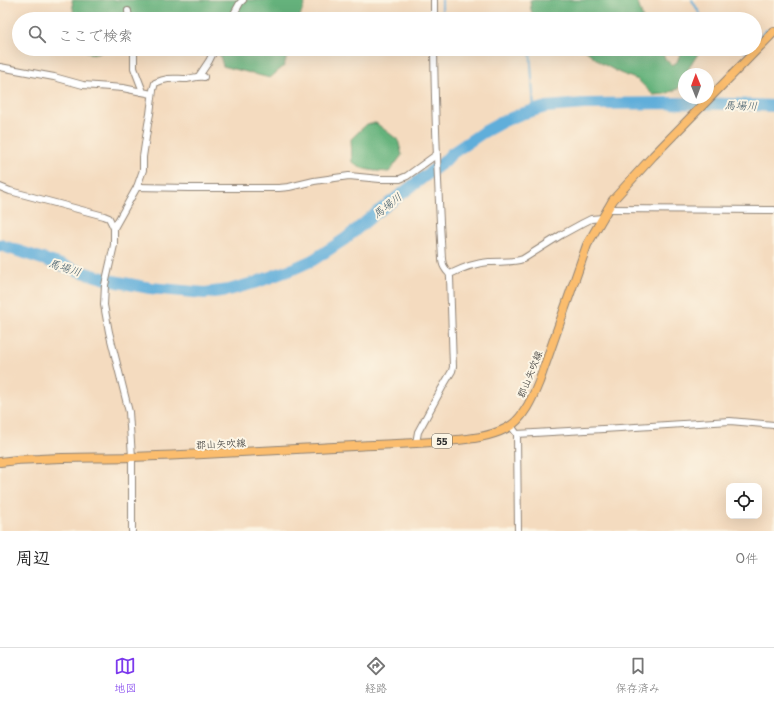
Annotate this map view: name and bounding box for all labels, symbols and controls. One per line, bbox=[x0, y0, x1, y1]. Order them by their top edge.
search box bbox=[12, 12, 762, 56]
icon: search bbox=[26, 23, 48, 45]
text: ここで検索 bbox=[58, 23, 133, 46]
north arrow bbox=[678, 68, 714, 104]
water label: 馬場川 bbox=[724, 96, 758, 114]
water label: 馬場川 bbox=[369, 188, 405, 222]
water label: 馬場川 bbox=[47, 254, 83, 280]
street label: 郡山矢吹線 bbox=[513, 348, 545, 400]
street label: 郡山矢吹線 bbox=[196, 434, 246, 452]
road number: 55 bbox=[432, 434, 452, 448]
map controls bbox=[726, 483, 762, 519]
button: locate bbox=[726, 483, 762, 519]
text: 周辺 bbox=[16, 544, 50, 570]
text: 0件 bbox=[735, 548, 758, 567]
tab: 地図 bbox=[114, 655, 136, 696]
tab: 経路 bbox=[365, 655, 387, 696]
tab: 保存済み bbox=[616, 655, 660, 696]

